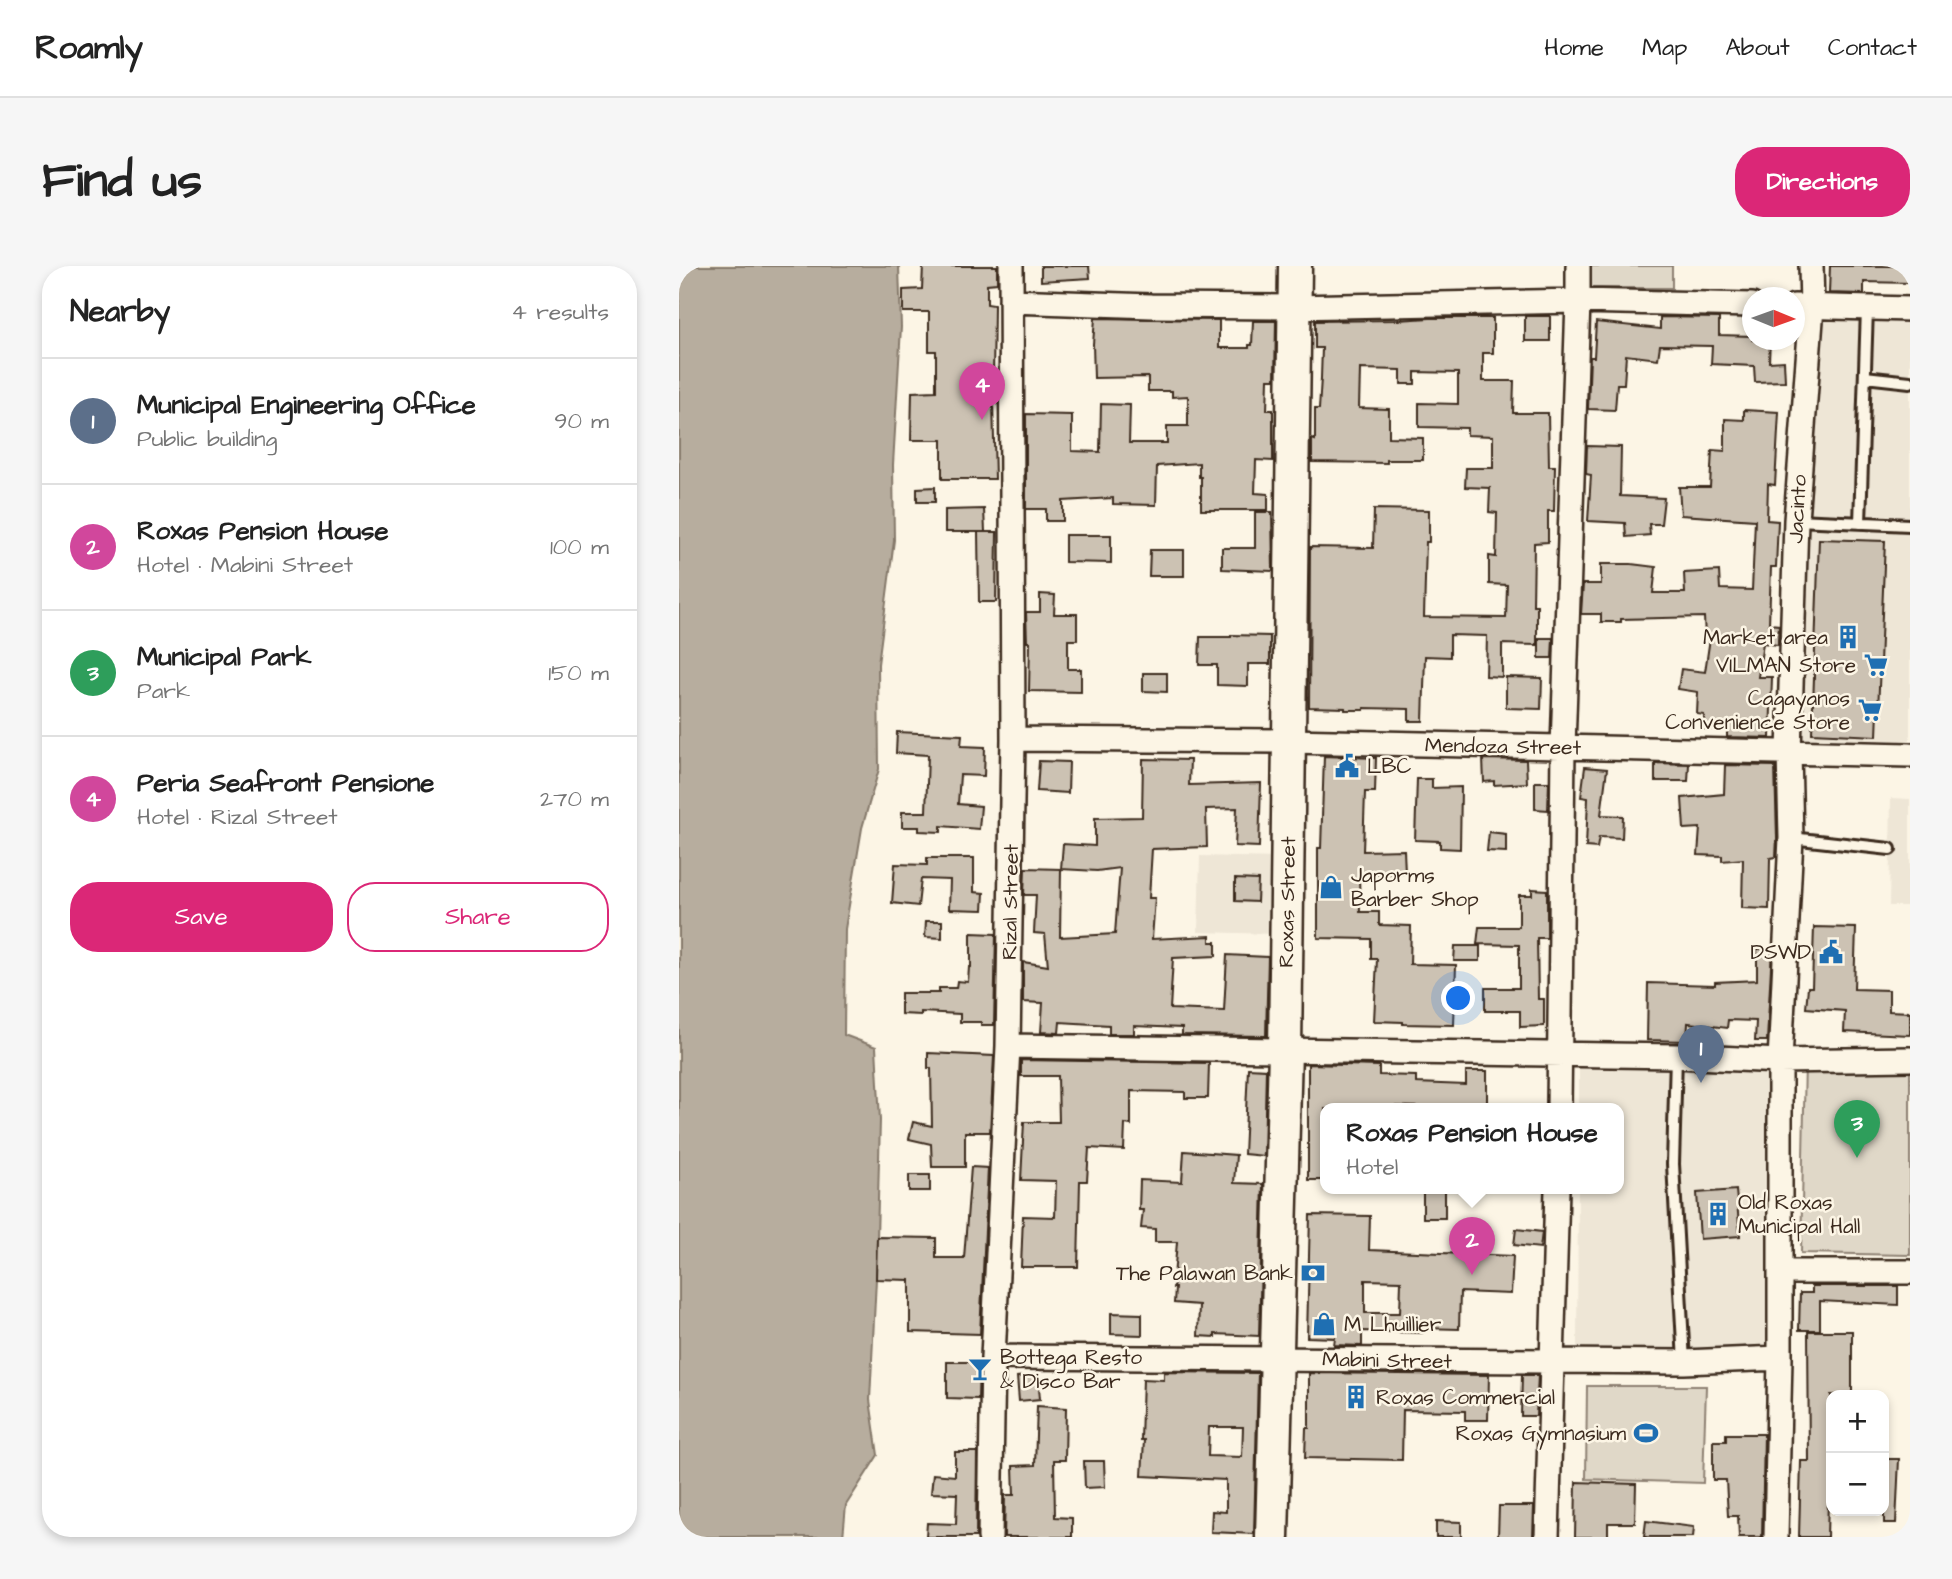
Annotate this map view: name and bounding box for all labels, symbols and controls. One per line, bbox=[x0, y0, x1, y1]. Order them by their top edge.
text: Roamly bbox=[35, 25, 143, 71]
text: Home bbox=[1544, 31, 1604, 65]
text: Map bbox=[1642, 31, 1687, 65]
text: About bbox=[1725, 31, 1790, 65]
text: Contact bbox=[1828, 31, 1917, 65]
button: Directions bbox=[1735, 147, 1910, 217]
text: Find us bbox=[42, 148, 202, 216]
north arrow bbox=[1742, 287, 1805, 350]
text: Nearby bbox=[70, 291, 170, 333]
text: 4 results bbox=[511, 296, 609, 328]
pin: 4 bbox=[959, 362, 1005, 420]
text: Municipal Engineering Office bbox=[137, 387, 476, 423]
text: 1 bbox=[92, 405, 94, 437]
text: 90 m bbox=[554, 405, 609, 437]
text: Public building bbox=[137, 423, 277, 455]
street label: Jacinto bbox=[1781, 474, 1814, 544]
text: Roxas Pension House bbox=[137, 513, 388, 549]
text: 2 bbox=[86, 531, 100, 563]
text: 100 m bbox=[550, 531, 609, 563]
text: Hotel · Mabini Street bbox=[137, 549, 353, 581]
place label: Market area bbox=[1703, 623, 1828, 652]
building icon: Market area bbox=[1834, 623, 1862, 651]
text: Municipal Park bbox=[137, 639, 311, 675]
place label: VILMAN Store bbox=[1716, 651, 1856, 680]
supermarket icon: VILMAN Store bbox=[1862, 651, 1890, 679]
text: 3 bbox=[87, 657, 99, 689]
text: 150 m bbox=[548, 657, 609, 689]
text: Park bbox=[137, 675, 190, 707]
place label: Cagayanos Convenience Store bbox=[1665, 684, 1850, 737]
supermarket icon: Cagayanos Convenience Store bbox=[1856, 696, 1884, 724]
street label: Mendoza Street bbox=[1425, 731, 1582, 762]
public building icon: LBC bbox=[1333, 752, 1361, 780]
place label: LBC bbox=[1367, 752, 1411, 781]
text: Peria Seafront Pensione bbox=[137, 765, 434, 801]
text: 4 bbox=[85, 783, 101, 815]
text: 270 m bbox=[540, 783, 609, 815]
text: Hotel · Rizal Street bbox=[137, 801, 338, 833]
street label: Roxas Street bbox=[1272, 836, 1303, 968]
street label: Rizal Street bbox=[995, 843, 1026, 960]
place label: Japorms Barber Shop bbox=[1351, 861, 1479, 915]
shop icon: Japorms Barber Shop bbox=[1317, 873, 1345, 901]
button: Save bbox=[70, 882, 333, 952]
button: Share bbox=[347, 882, 609, 952]
place label: DSWD bbox=[1751, 938, 1811, 967]
public building icon: DSWD bbox=[1817, 938, 1845, 966]
your location bbox=[1441, 981, 1475, 1015]
pin: 1 bbox=[1678, 1025, 1724, 1083]
pin: 3 bbox=[1834, 1100, 1880, 1158]
popup bbox=[1320, 1103, 1624, 1194]
text: Roxas Pension House bbox=[1346, 1115, 1598, 1151]
text: Hotel bbox=[1346, 1151, 1399, 1183]
place label: Old Roxas Municipal Hall bbox=[1738, 1188, 1860, 1242]
building icon: Old Roxas Municipal Hall bbox=[1704, 1200, 1732, 1228]
pin: 2 bbox=[1449, 1217, 1495, 1275]
place label: The Palawan Bank bbox=[1116, 1259, 1293, 1288]
bank icon: The Palawan Bank bbox=[1299, 1259, 1327, 1287]
shop icon: M Lhuillier bbox=[1310, 1310, 1338, 1338]
place label: M Lhuillier bbox=[1344, 1310, 1442, 1339]
place label: Bottega Resto & Disco Bar bbox=[1000, 1343, 1142, 1396]
street label: Mabini Street bbox=[1322, 1345, 1453, 1376]
bar icon: Bottega Resto & Disco Bar bbox=[966, 1355, 994, 1383]
building icon: Roxas Commercial bbox=[1342, 1383, 1370, 1411]
place label: Roxas Commercial bbox=[1376, 1383, 1555, 1412]
map controls bbox=[1826, 1390, 1889, 1516]
button: + bbox=[1826, 1390, 1889, 1453]
place label: Roxas Gymnasium bbox=[1455, 1419, 1627, 1450]
sports icon: Roxas Gymnasium bbox=[1632, 1419, 1660, 1447]
button: − bbox=[1826, 1453, 1889, 1516]

